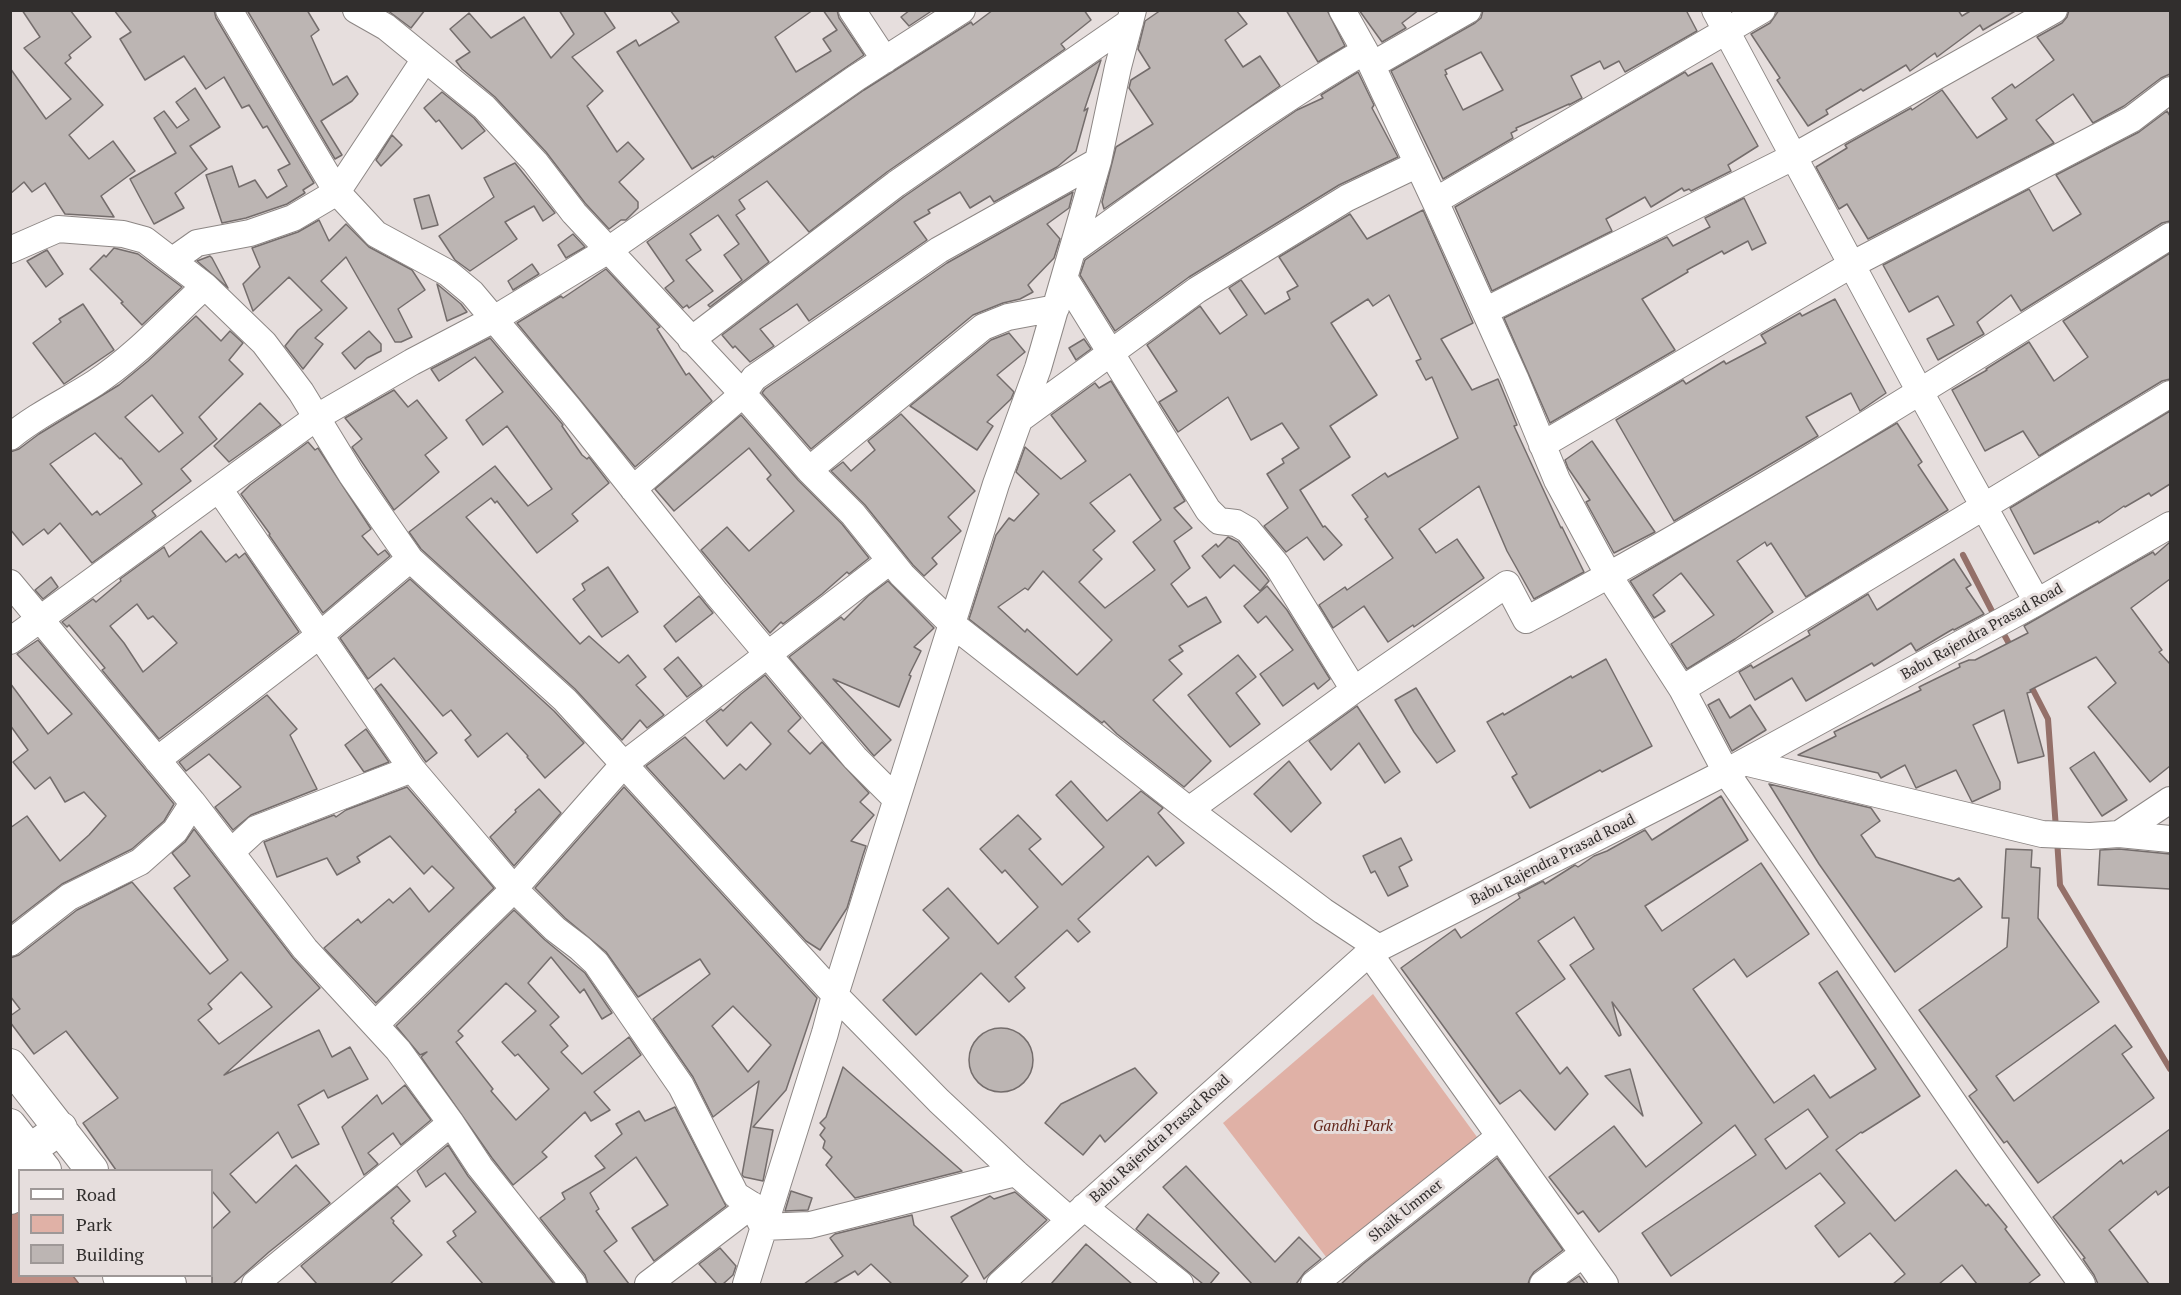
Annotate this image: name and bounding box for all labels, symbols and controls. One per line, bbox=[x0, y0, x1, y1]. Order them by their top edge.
street label: Babu Rajendra Prasad Road bbox=[1898, 580, 2066, 684]
street label: Babu Rajendra Prasad Road bbox=[1468, 811, 1638, 909]
street label: Babu Rajendra Prasad Road bbox=[1086, 1071, 1234, 1207]
park label: Gandhi Park bbox=[1313, 1118, 1393, 1136]
legend bbox=[18, 1169, 213, 1277]
street label: Shaik Ummer bbox=[1366, 1176, 1446, 1246]
text: Road bbox=[76, 1182, 116, 1206]
text: Park bbox=[76, 1212, 112, 1236]
text: Building bbox=[76, 1242, 144, 1266]

